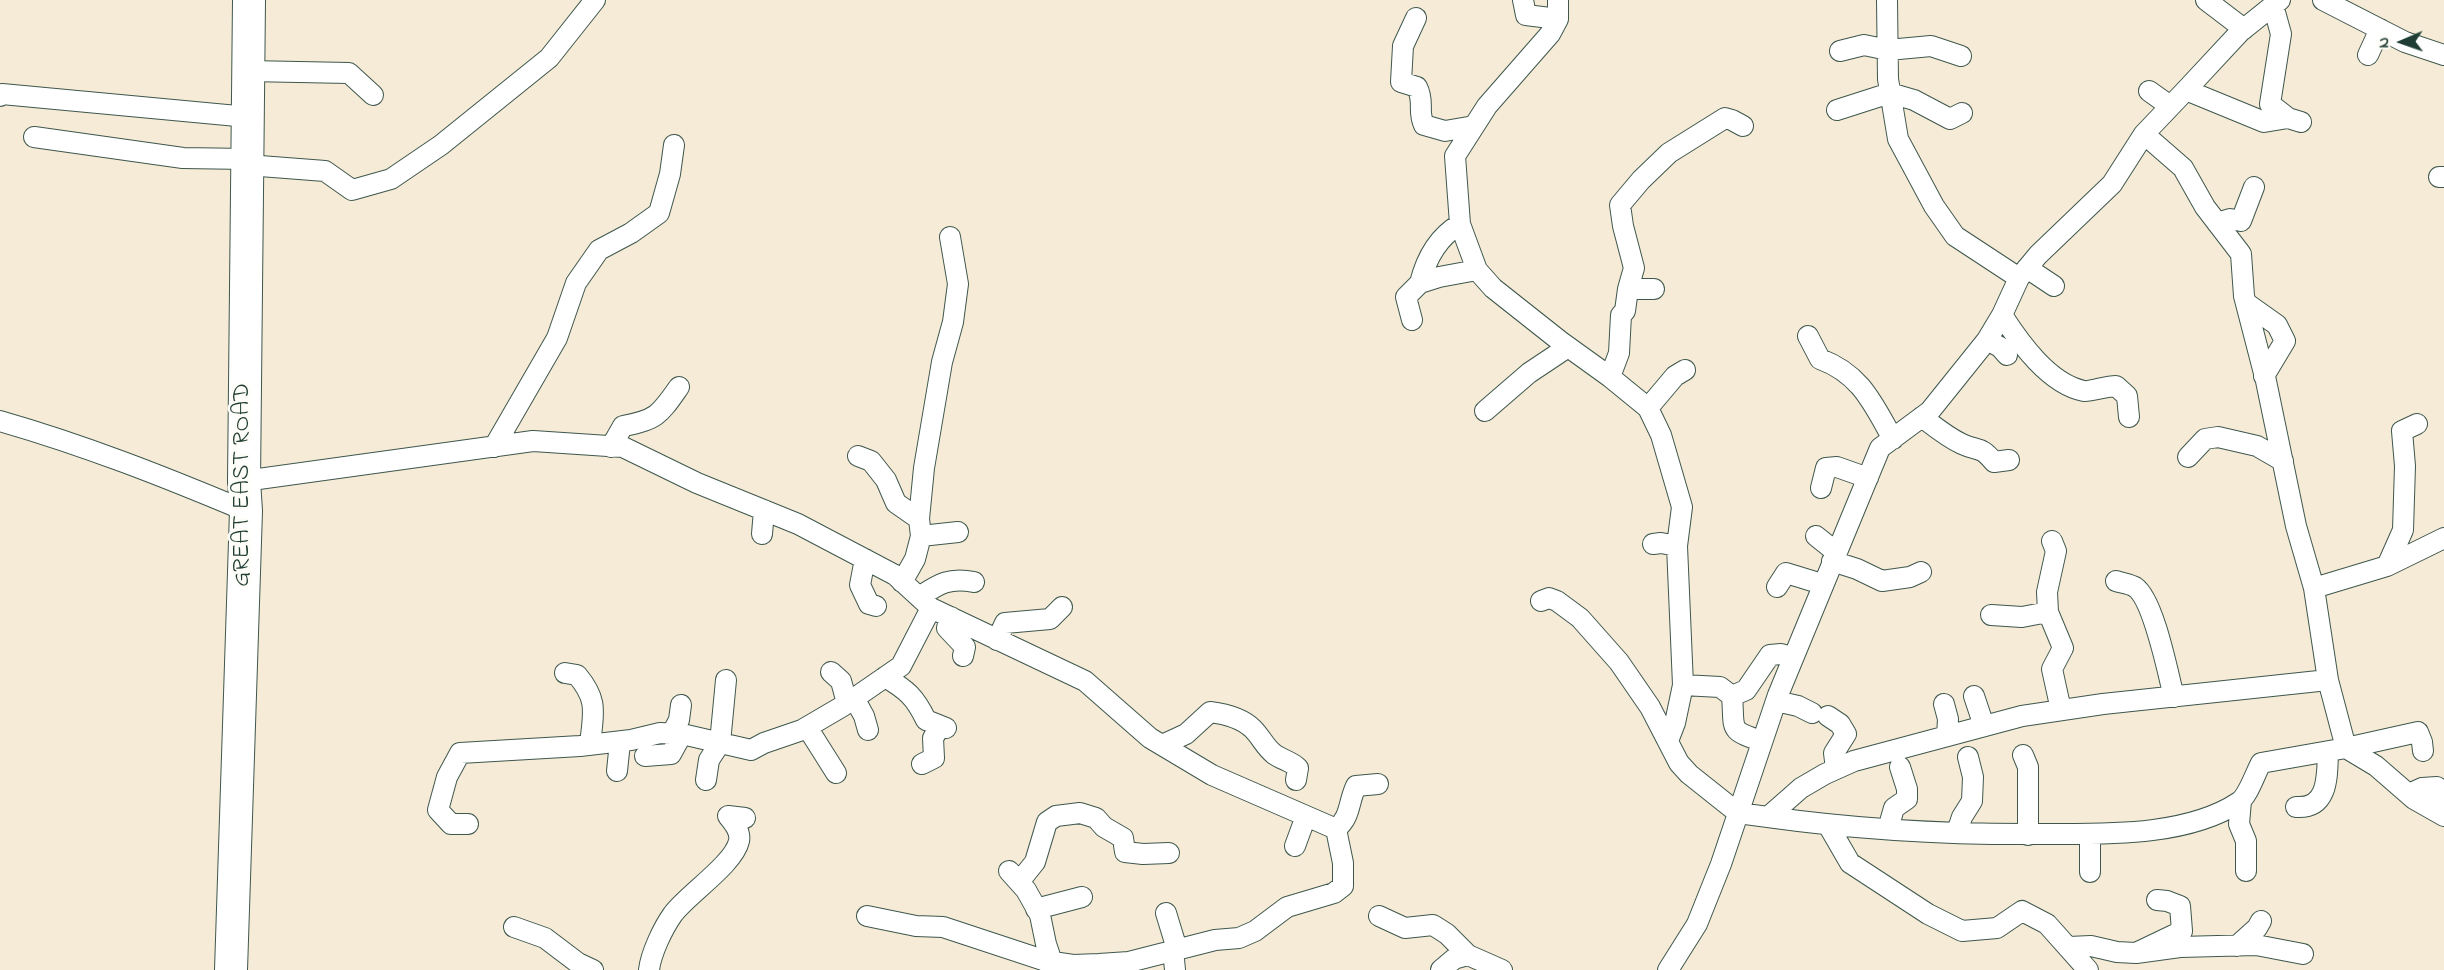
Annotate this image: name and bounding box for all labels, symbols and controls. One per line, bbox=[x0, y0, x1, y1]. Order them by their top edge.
north arrow bbox=[2372, 12, 2432, 72]
text: N bbox=[2372, 37, 2396, 48]
street label: GREAT EAST ROAD bbox=[230, 383, 258, 587]

